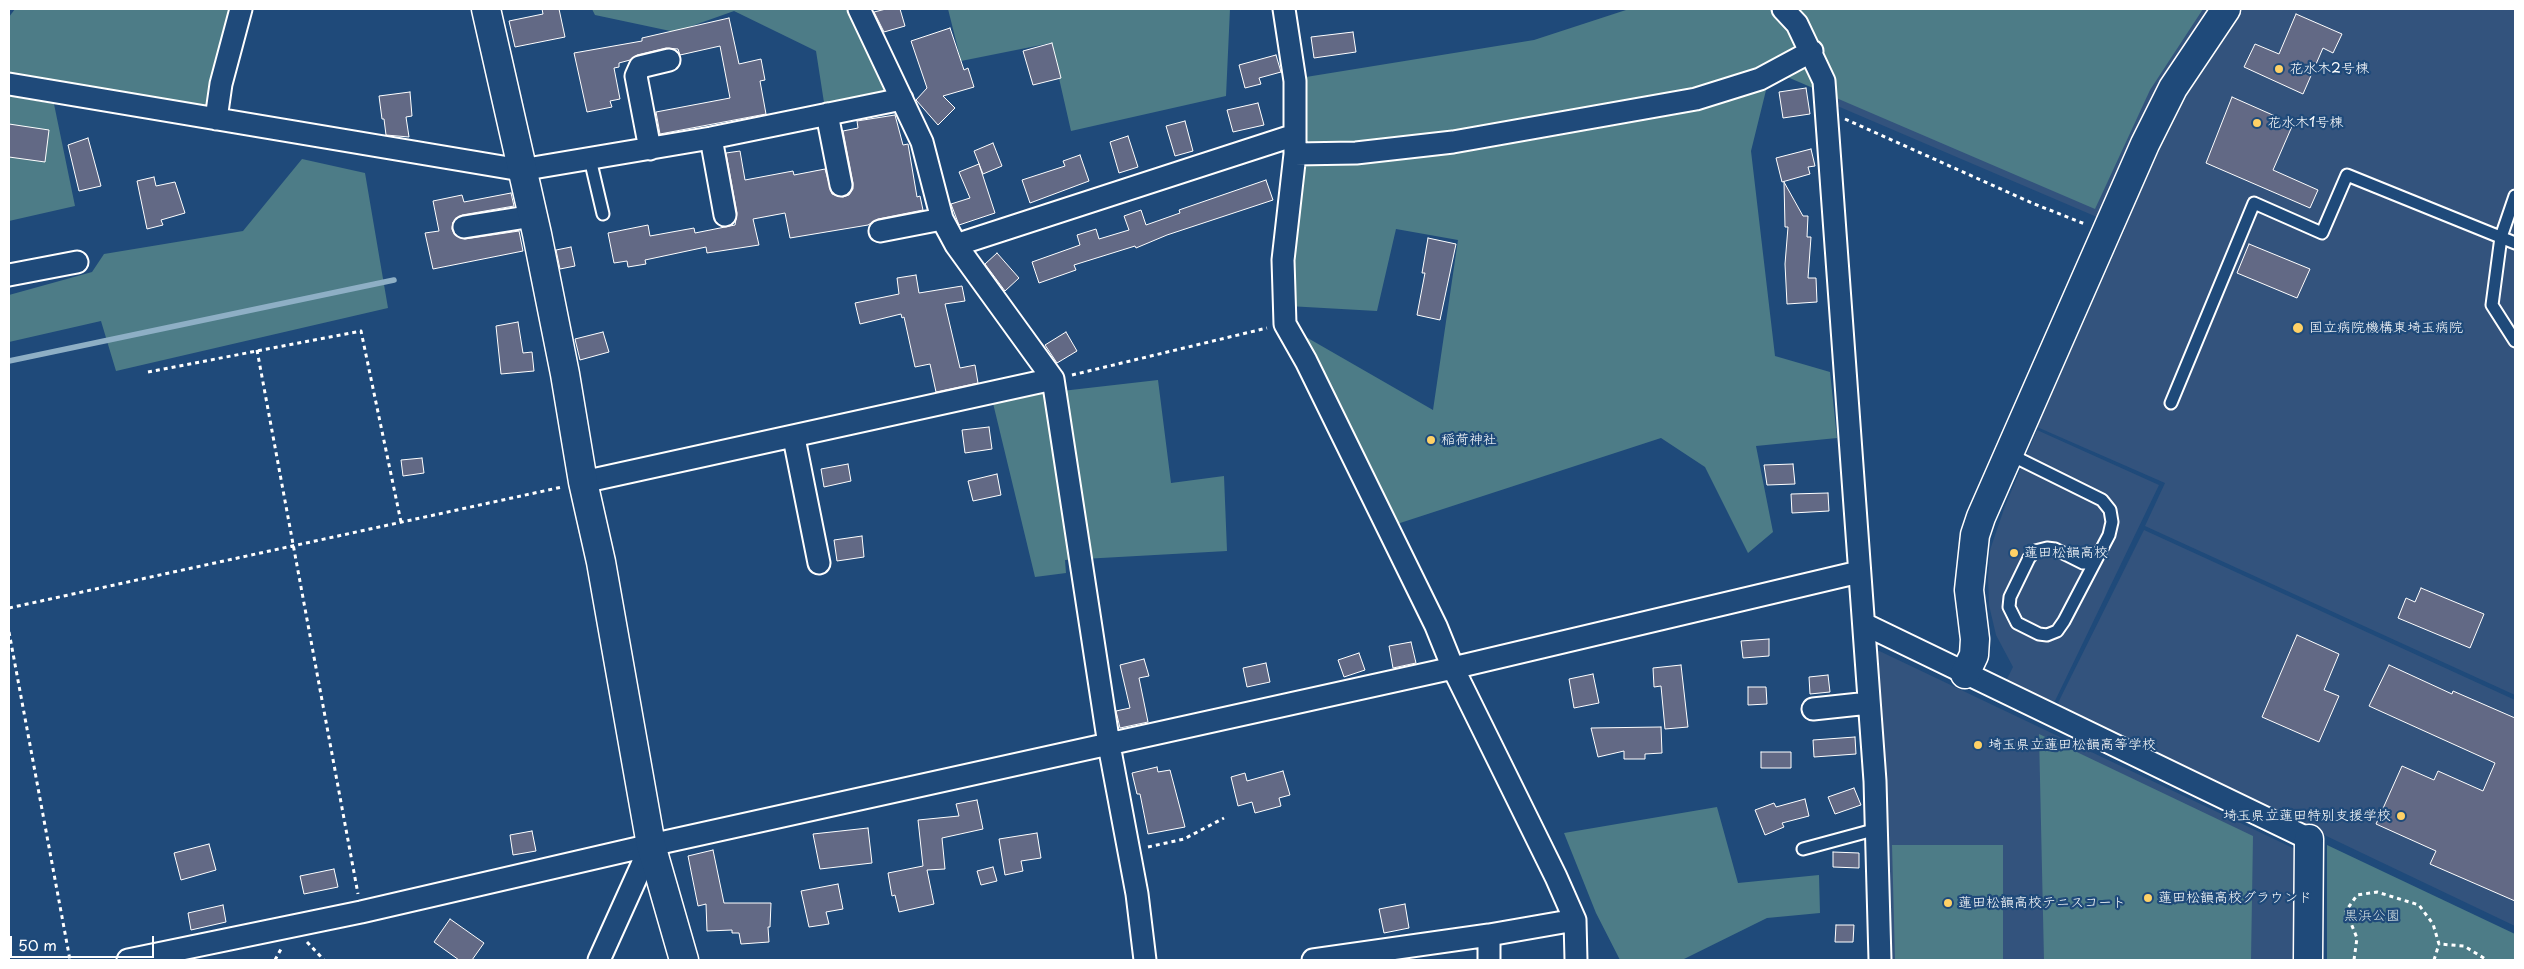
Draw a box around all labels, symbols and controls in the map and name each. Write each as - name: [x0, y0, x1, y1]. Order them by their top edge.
- place label: 花水木2号棟: [2289, 61, 2369, 77]
- marker: 花水木2号棟: [2273, 63, 2285, 75]
- place label: 花水木1号棟: [2267, 115, 2343, 131]
- marker: 花水木1号棟: [2251, 117, 2263, 129]
- place label: 国立病院機構東埼玉病院: [2309, 320, 2463, 336]
- marker: 国立病院機構東埼玉病院: [2291, 321, 2305, 335]
- place label: 稲荷神社: [1441, 432, 1497, 448]
- marker: 稲荷神社: [1425, 434, 1437, 446]
- place label: 蓮田松韻高校: [2024, 545, 2108, 561]
- marker: 蓮田松韻高校: [2008, 547, 2020, 559]
- place label: 埼玉県立蓮田松韻高等学校: [1988, 737, 2156, 753]
- marker: 埼玉県立蓮田松韻高等学校: [1972, 739, 1984, 751]
- place label: 埼玉県立蓮田特別支援学校: [2223, 808, 2391, 824]
- marker: 埼玉県立蓮田特別支援学校: [2395, 810, 2407, 822]
- place label: 蓮田松韻高校グラウンド: [2158, 890, 2312, 906]
- marker: 蓮田松韻高校グラウンド: [2142, 892, 2154, 904]
- place label: 蓮田松韻高校テニスコート: [1958, 895, 2126, 911]
- marker: 蓮田松韻高校テニスコート: [1942, 897, 1954, 909]
- park label: 黒浜公園: [2344, 908, 2400, 924]
- scale bar: [12, 926, 156, 958]
- text: 50 m: [18, 933, 57, 956]

